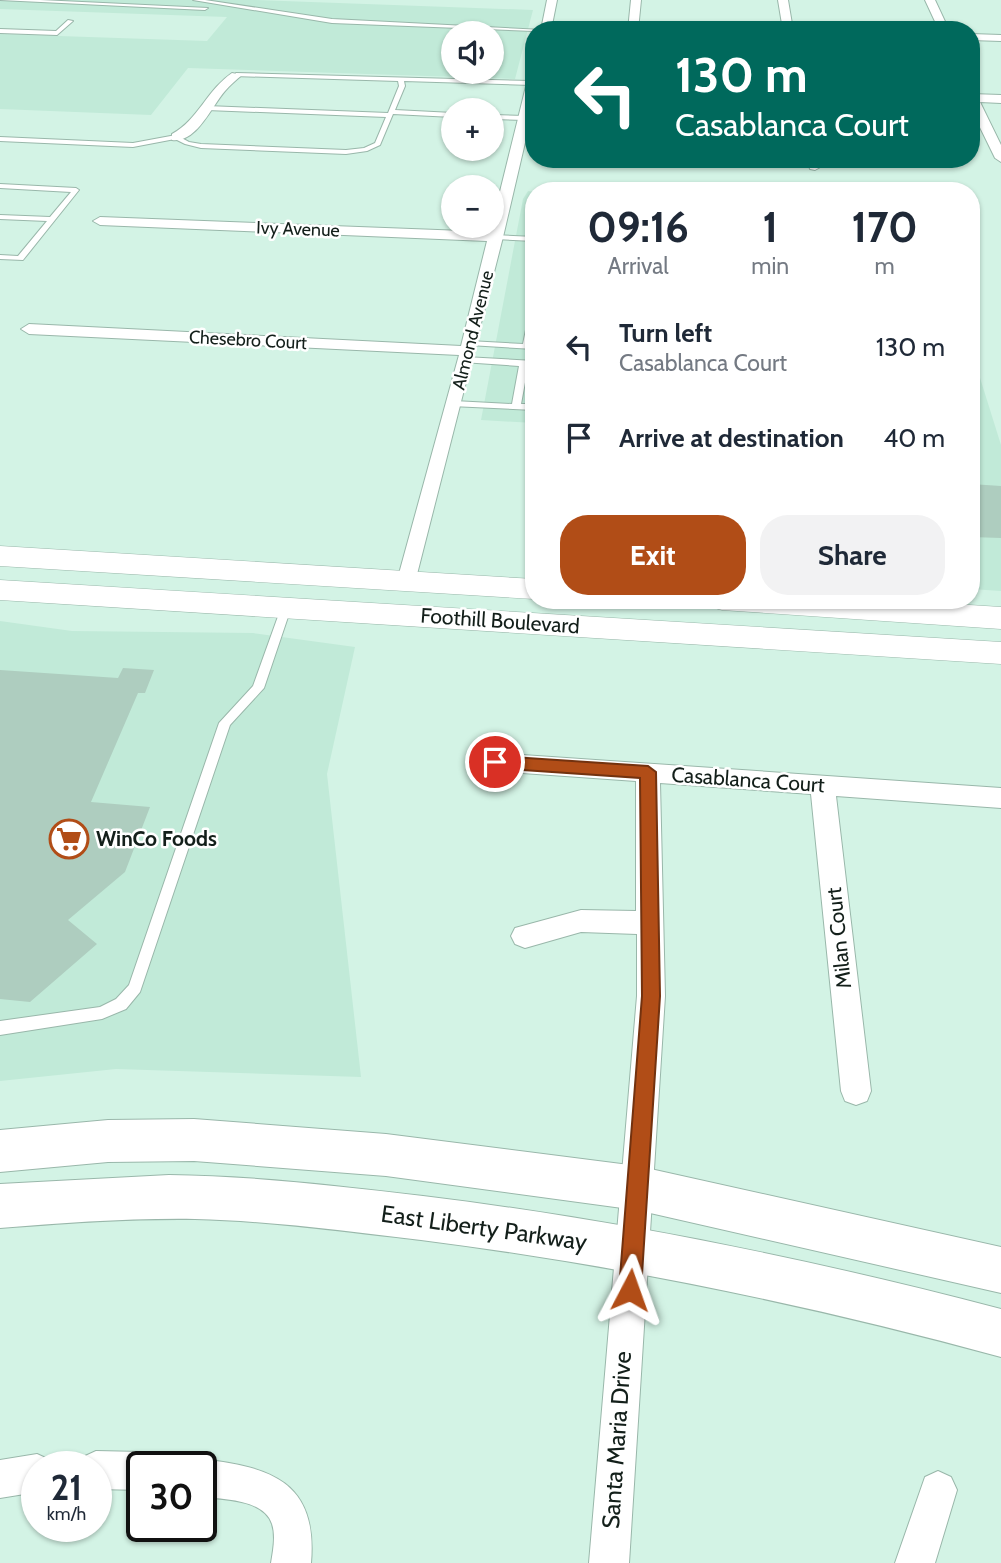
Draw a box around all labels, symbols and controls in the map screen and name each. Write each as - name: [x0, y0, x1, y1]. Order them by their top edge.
- map controls: [441, 21, 504, 238]
- button: sound: [441, 21, 504, 84]
- text: 130 m: [675, 45, 808, 104]
- icon: left: [560, 49, 651, 140]
- button: +: [441, 98, 504, 161]
- text: Casablanca Court: [675, 105, 909, 144]
- button: −: [441, 175, 504, 238]
- text: 09:16: [587, 201, 689, 253]
- text: 1: [762, 201, 778, 253]
- text: 170: [851, 201, 918, 253]
- street label: Ivy Avenue: [256, 217, 340, 241]
- text: Arrival: [608, 252, 669, 280]
- text: min: [751, 252, 789, 280]
- text: m: [875, 252, 895, 280]
- street label: Almond Avenue: [448, 268, 498, 392]
- text: Turn left: [619, 317, 712, 349]
- street label: Chesebro Court: [188, 326, 308, 354]
- icon: left: [560, 328, 598, 366]
- text: 130 m: [876, 331, 945, 363]
- text: Casablanca Court: [619, 349, 787, 377]
- icon: arrive: [560, 419, 598, 457]
- text: Arrive at destination: [619, 422, 844, 454]
- text: 40 m: [883, 422, 945, 454]
- button: Exit: [560, 515, 746, 595]
- button: Share: [760, 515, 945, 595]
- street label: Foothill Boulevard: [420, 602, 580, 639]
- pin: [465, 732, 525, 792]
- icon: arrive: [476, 743, 514, 781]
- street label: Casablanca Court: [671, 762, 825, 797]
- supermarket icon: WinCo Foods: [48, 818, 90, 860]
- place label: WinCo Foods: [96, 826, 217, 851]
- street label: Milan Court: [821, 886, 856, 990]
- street label: East Liberty Parkway: [379, 1199, 589, 1256]
- position arrow: [593, 1253, 667, 1327]
- street label: Santa Maria Drive: [596, 1350, 637, 1530]
- speed limit sign: 30: [126, 1451, 217, 1542]
- text: 21: [51, 1466, 82, 1509]
- text: km/h: [47, 1503, 86, 1525]

